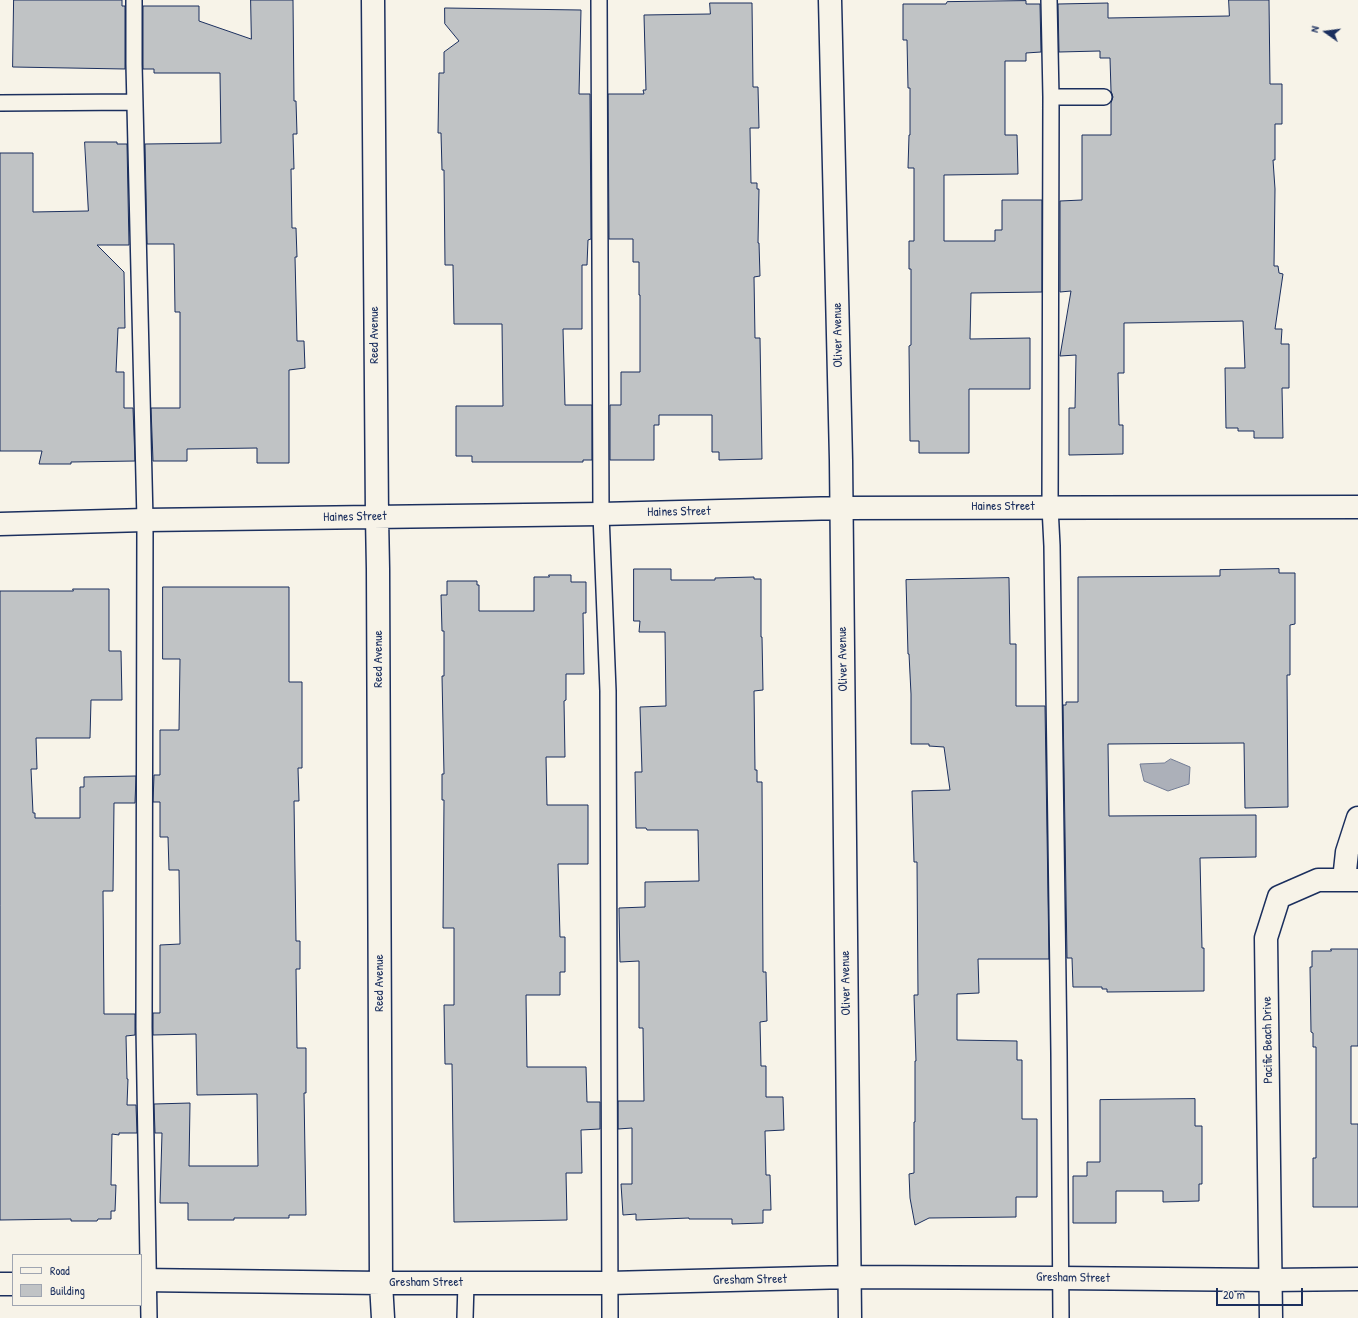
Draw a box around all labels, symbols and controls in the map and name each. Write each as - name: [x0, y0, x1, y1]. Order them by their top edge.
- north arrow: [1306, 12, 1346, 52]
- text: N: [1307, 25, 1322, 34]
- street label: Oliver Avenue: [830, 302, 846, 368]
- street label: Reed Avenue: [367, 306, 383, 364]
- street label: Haines Street: [971, 499, 1035, 515]
- street label: Haines Street: [647, 504, 711, 520]
- street label: Haines Street: [323, 509, 387, 525]
- street label: Oliver Avenue: [835, 626, 851, 692]
- street label: Reed Avenue: [371, 630, 387, 688]
- street label: Oliver Avenue: [838, 950, 854, 1016]
- street label: Reed Avenue: [372, 954, 388, 1012]
- street label: Pacific Beach Drive: [1259, 996, 1277, 1084]
- legend: [12, 1254, 142, 1306]
- text: Road: [50, 1262, 70, 1279]
- street label: Gresham Street: [1036, 1270, 1110, 1286]
- street label: Gresham Street: [713, 1272, 787, 1288]
- street label: Gresham Street: [389, 1275, 463, 1291]
- scale bar: [1218, 1280, 1305, 1306]
- text: Building: [50, 1282, 85, 1299]
- text: 20 m: [1223, 1286, 1245, 1303]

